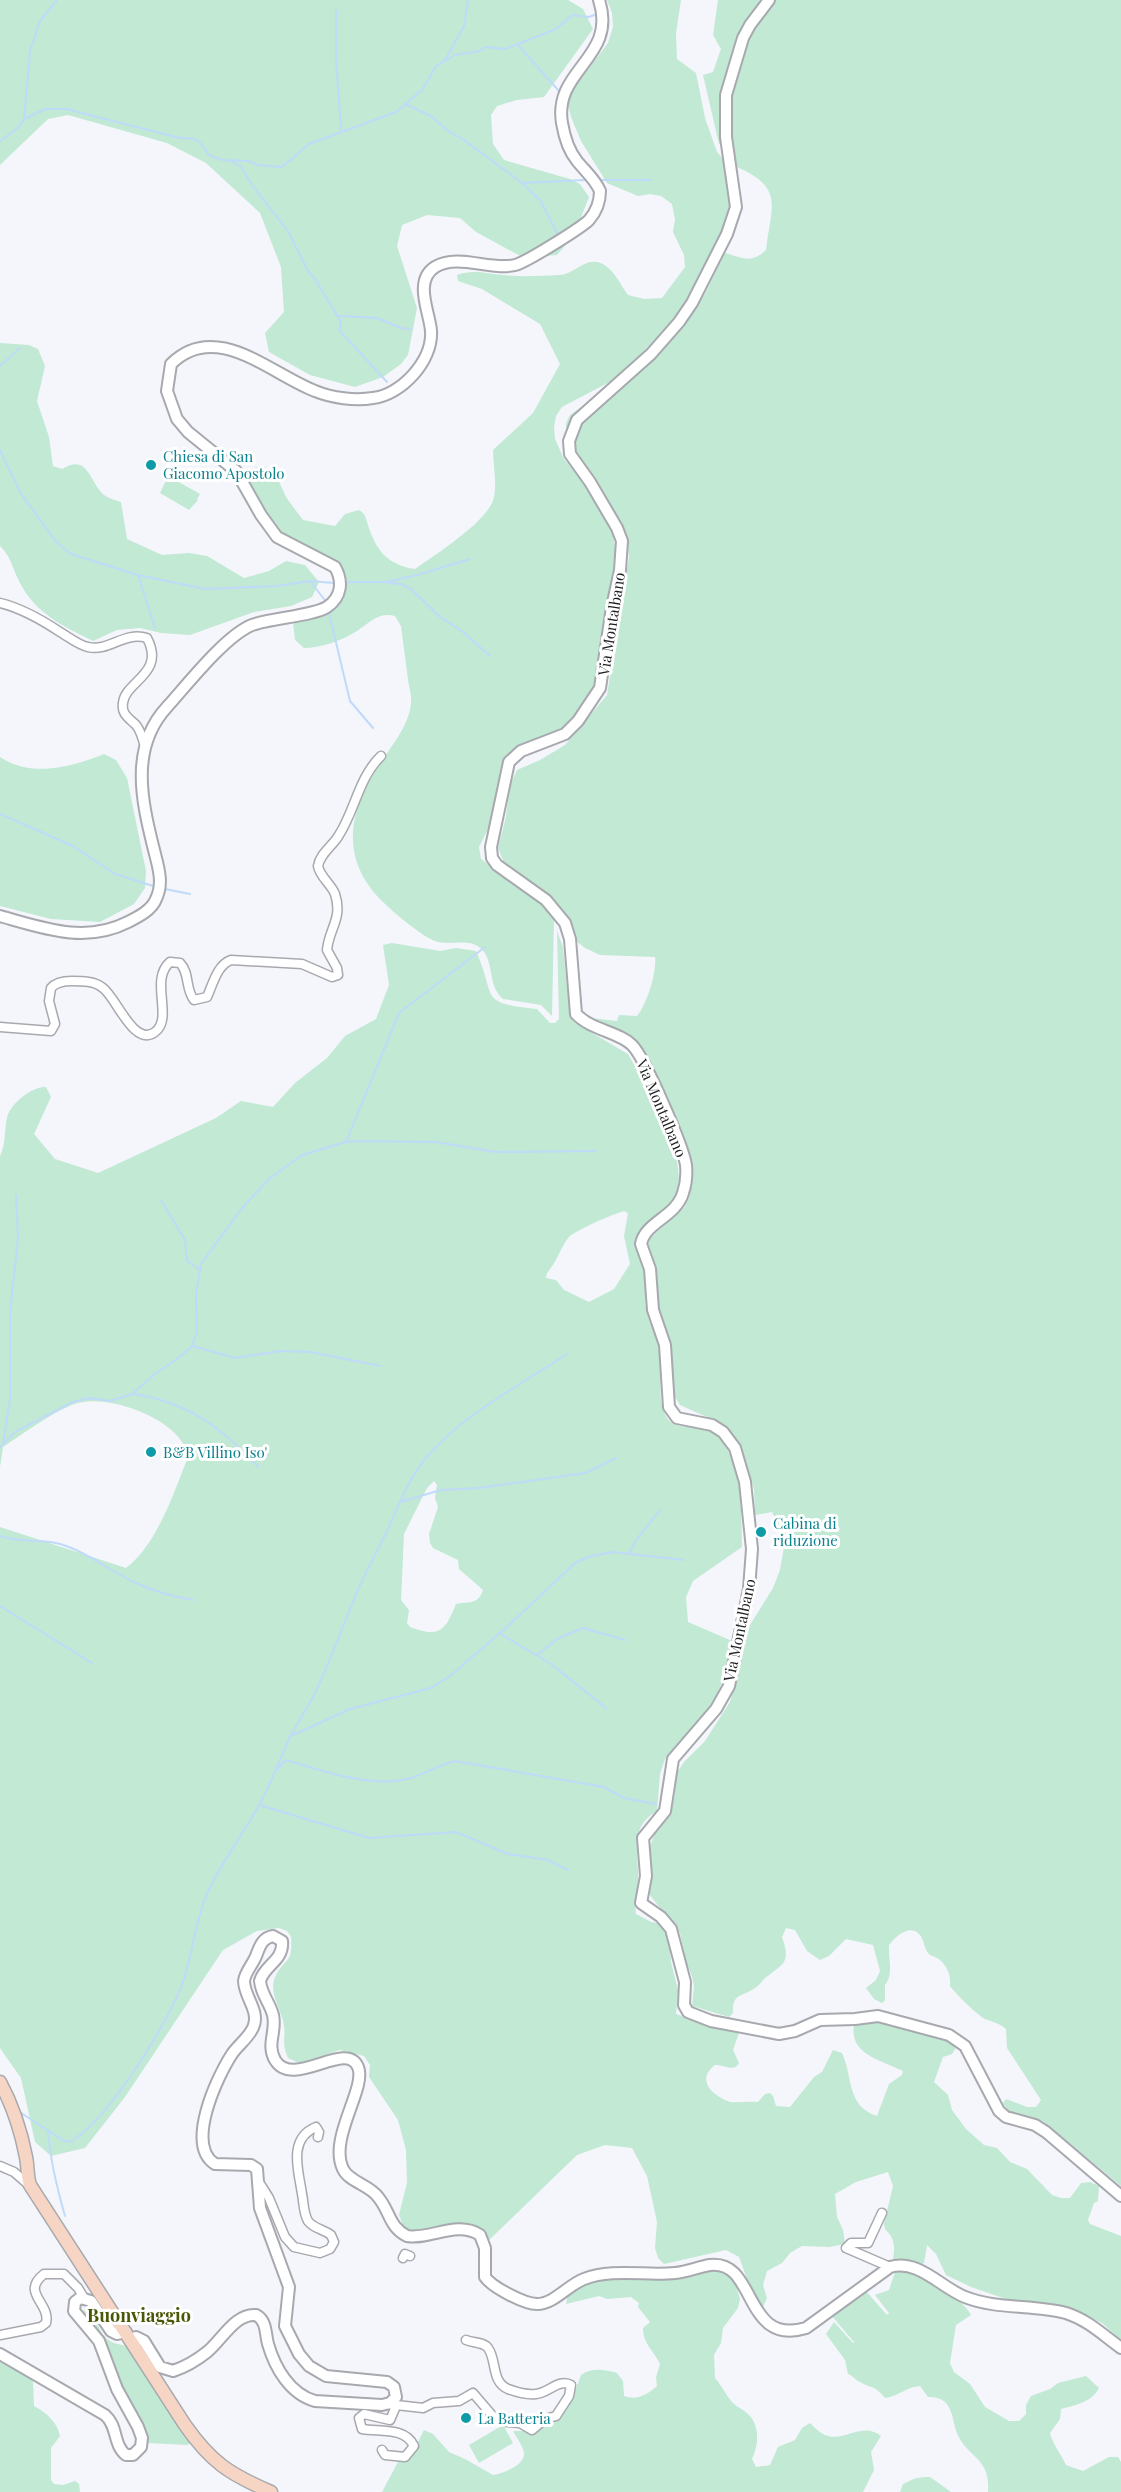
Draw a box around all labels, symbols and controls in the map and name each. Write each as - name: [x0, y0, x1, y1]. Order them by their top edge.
- place label: Chiesa di San Giacomo Apostolo: [163, 446, 285, 483]
- marker: Chiesa di San Giacomo Apostolo: [144, 458, 158, 472]
- street label: Via Montalbano: [593, 571, 629, 678]
- street label: Via Montalbano: [632, 1055, 692, 1160]
- place label: B&B Villino Iso': [163, 1442, 267, 1462]
- marker: B&B Villino Iso': [144, 1445, 158, 1459]
- place label: Cabina di riduzione: [773, 1513, 838, 1550]
- marker: Cabina di riduzione: [754, 1525, 768, 1539]
- street label: Via Montalbano: [718, 1577, 760, 1684]
- district label: Buonviaggio: [87, 2303, 191, 2327]
- place label: La Batteria: [478, 2408, 551, 2428]
- marker: La Batteria: [459, 2411, 473, 2425]

